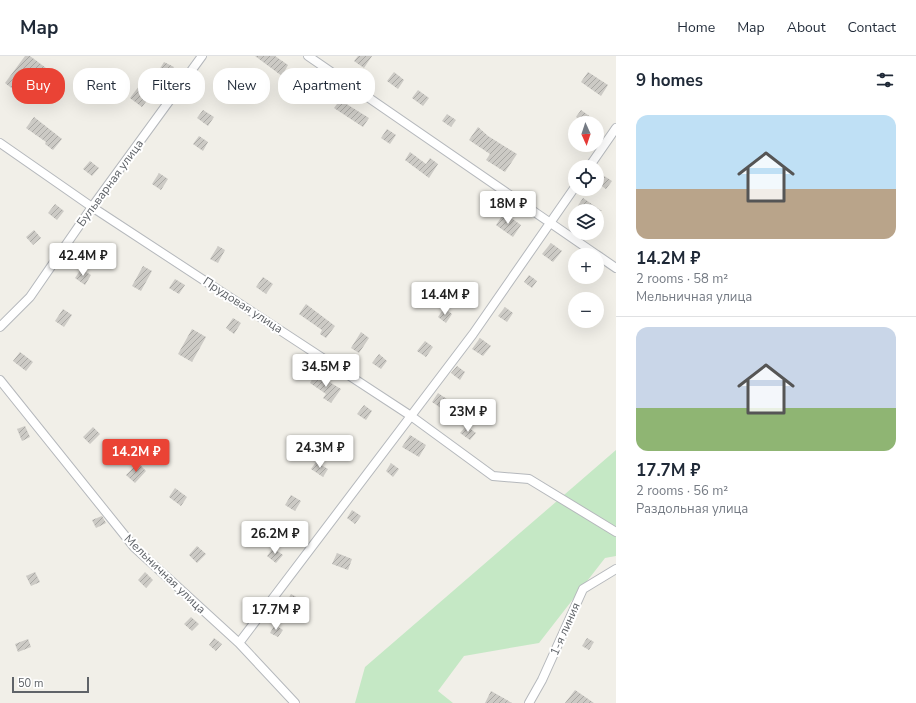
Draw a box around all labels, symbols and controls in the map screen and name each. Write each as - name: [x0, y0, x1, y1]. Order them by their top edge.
- text: Map: [20, 15, 58, 41]
- text: Home: [677, 18, 715, 37]
- text: Map: [737, 18, 765, 37]
- text: About: [787, 18, 826, 37]
- text: Contact: [848, 18, 896, 37]
- chip: Buy: [12, 68, 65, 104]
- chip: Rent: [73, 68, 130, 104]
- chip: Filters: [138, 68, 205, 104]
- chip: New: [213, 68, 270, 104]
- chip: Apartment: [278, 68, 375, 104]
- text: 9 homes: [636, 69, 703, 92]
- icon: filters: [874, 69, 896, 91]
- north arrow: [568, 116, 604, 152]
- map controls: [568, 116, 604, 328]
- street label: Бульварная улица: [73, 136, 147, 230]
- icon: home: [730, 141, 802, 213]
- button: locate: [568, 160, 604, 196]
- pin: 18M ₽: [480, 191, 536, 225]
- text: 18M ₽: [489, 195, 527, 213]
- button: layers: [568, 204, 604, 240]
- pin: 42.4M ₽: [46, 243, 120, 277]
- text: 42.4M ₽: [58, 247, 108, 265]
- text: 14.2M ₽: [636, 247, 700, 270]
- button: +: [568, 248, 604, 284]
- text: 2 rooms · 58 m²: [636, 270, 728, 288]
- street label: Прудовая улица: [200, 273, 286, 337]
- pin: 14.4M ₽: [408, 282, 482, 316]
- text: 14.4M ₽: [420, 286, 470, 304]
- text: Мельничная улица: [636, 288, 752, 306]
- button: −: [568, 292, 604, 328]
- icon: home: [730, 353, 802, 425]
- pin: 34.5M ₽: [289, 354, 363, 388]
- text: 34.5M ₽: [301, 358, 351, 376]
- pin: 23M ₽: [440, 399, 496, 433]
- text: 23M ₽: [449, 403, 487, 421]
- pin: 24.3M ₽: [283, 435, 357, 469]
- pin: 14.2M ₽: [99, 439, 173, 473]
- text: 24.3M ₽: [295, 439, 345, 457]
- text: 14.2M ₽: [111, 443, 161, 461]
- text: 17.7M ₽: [636, 459, 700, 482]
- text: 2 rooms · 56 m²: [636, 482, 728, 500]
- text: Раздольная улица: [636, 500, 748, 518]
- pin: 26.2M ₽: [238, 521, 312, 555]
- text: 26.2M ₽: [250, 525, 300, 543]
- street label: Мельничная улица: [121, 531, 209, 617]
- pin: 17.7M ₽: [239, 597, 313, 631]
- street label: 1-я линия: [546, 600, 584, 658]
- text: 17.7M ₽: [251, 601, 301, 619]
- scale bar: [12, 675, 89, 694]
- text: 50 m: [18, 676, 43, 691]

